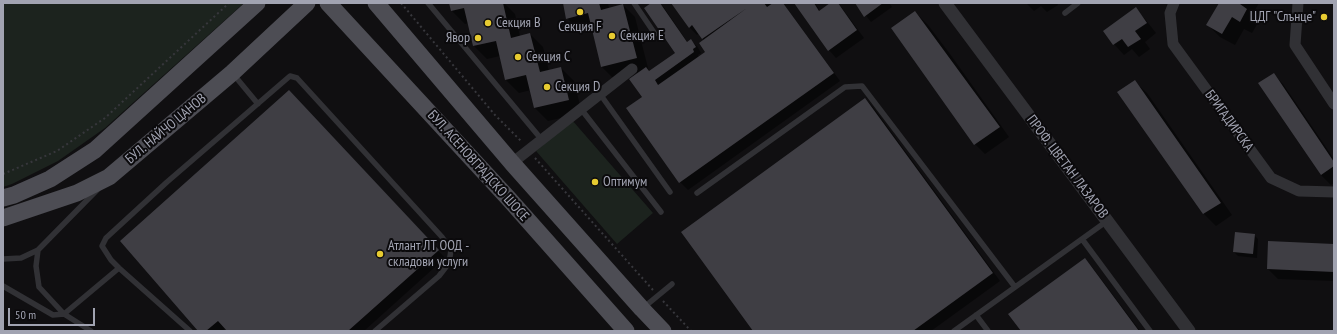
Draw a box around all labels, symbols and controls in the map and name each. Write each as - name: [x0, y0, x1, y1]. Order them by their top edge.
- marker: Секция F: [575, 7, 585, 17]
- place label: ЦДГ "Слънце": [1250, 9, 1316, 25]
- marker: ЦДГ "Слънце": [1319, 12, 1329, 22]
- place label: Секция B: [496, 15, 541, 31]
- marker: Секция B: [483, 18, 493, 28]
- place label: Секция F: [558, 19, 602, 35]
- place label: Секция E: [620, 28, 664, 44]
- place label: Явор: [446, 30, 470, 46]
- marker: Секция E: [607, 31, 617, 41]
- marker: Явор: [473, 33, 483, 43]
- place label: Секция C: [526, 49, 570, 65]
- marker: Секция C: [513, 52, 523, 62]
- place label: Секция D: [555, 79, 600, 95]
- marker: Секция D: [542, 82, 552, 92]
- street label: БРИГАДИРСКА: [1201, 87, 1257, 155]
- street label: БУЛ. НАЙЧО ЦАНОВ: [122, 90, 210, 168]
- street label: БУЛ. АСЕНОВГРАДСКО ШОСЕ: [424, 107, 532, 225]
- street label: ПРОФ. ЦВЕТАН ЛАЗАРОВ: [1023, 112, 1111, 222]
- place label: Оптимум: [603, 174, 647, 190]
- marker: Оптимум: [590, 177, 600, 187]
- place label: Атлант ЛТ ООД - складови услуги: [388, 238, 469, 270]
- marker: Атлант ЛТ ООД - складови услуги: [375, 249, 385, 259]
- scale bar: [10, 300, 97, 326]
- text: 50 m: [15, 307, 36, 322]

